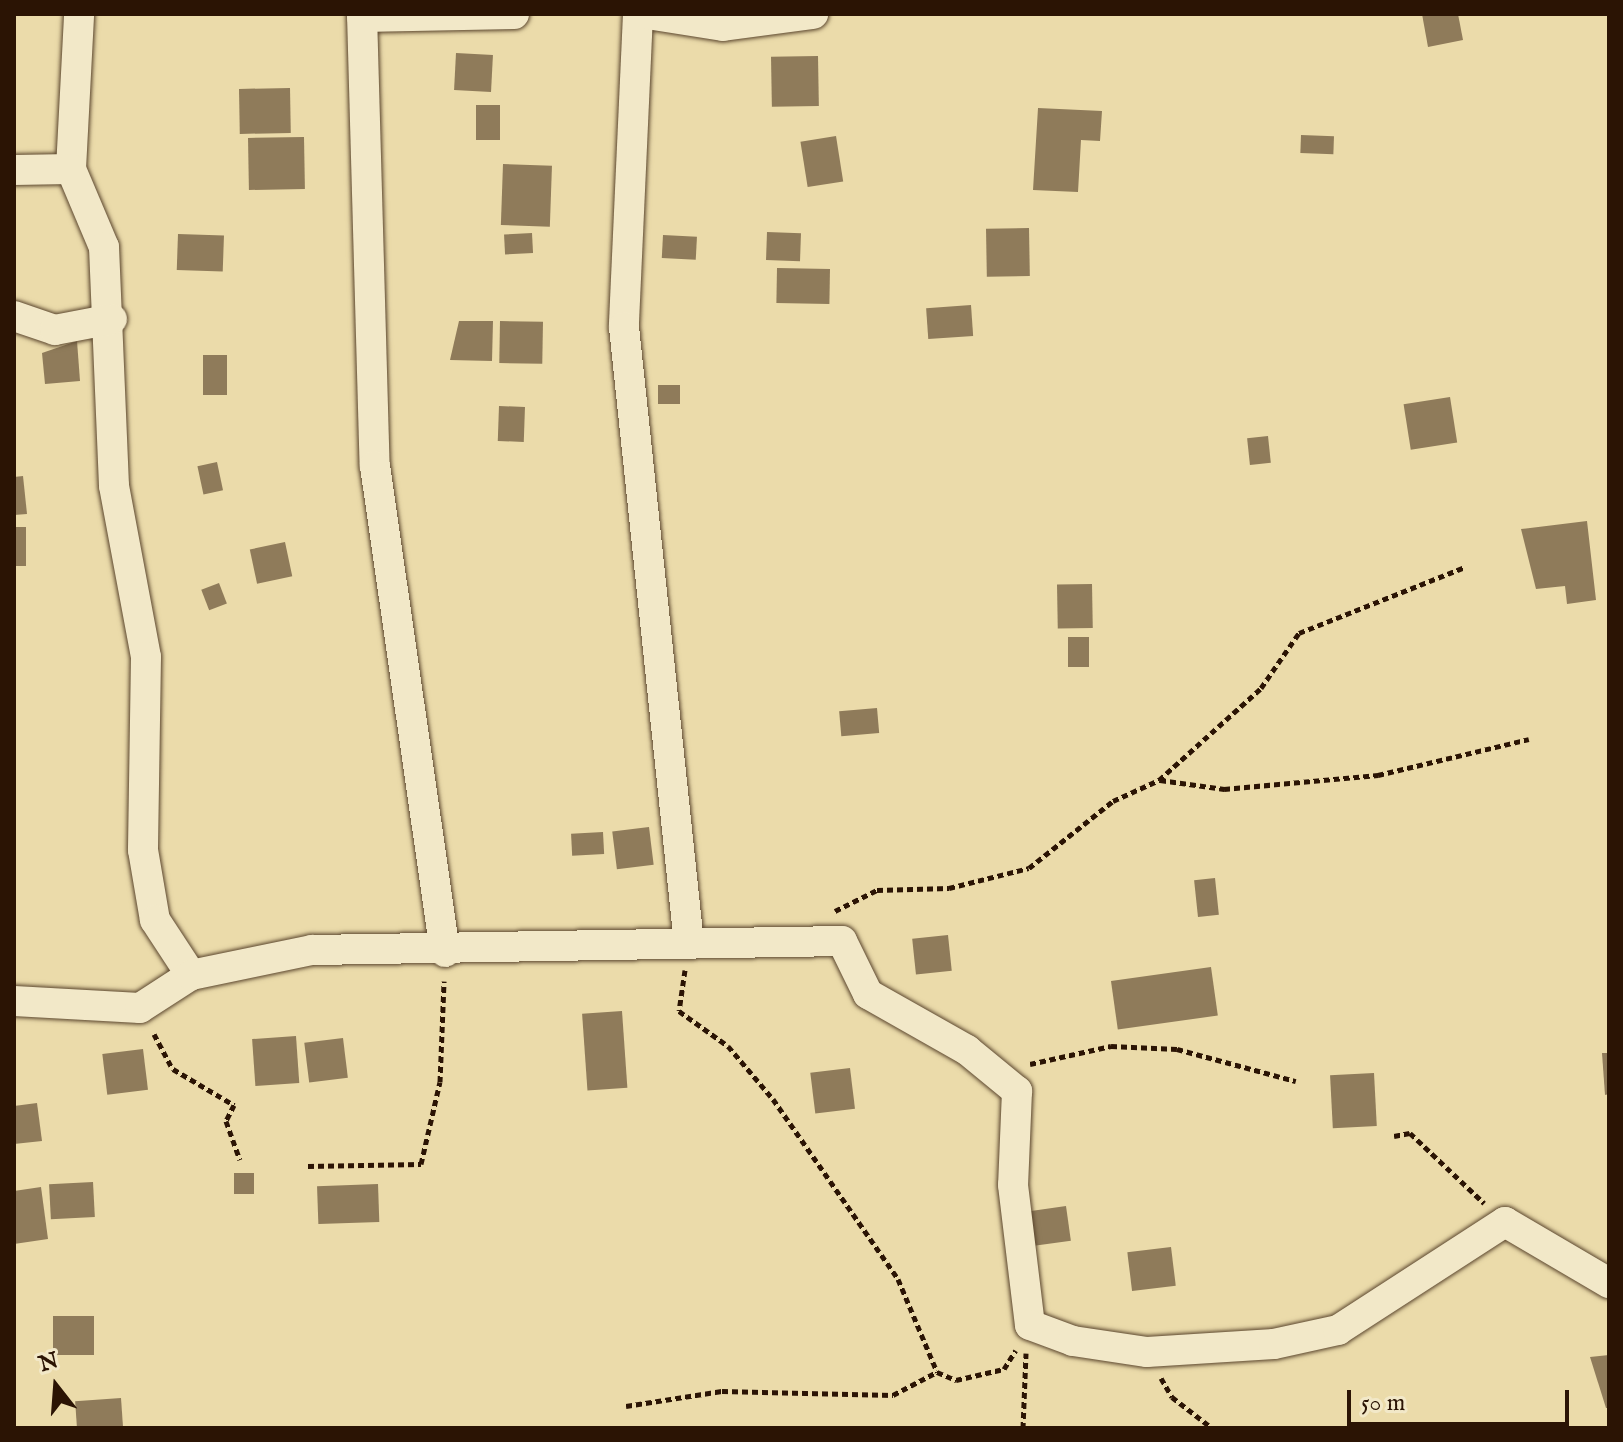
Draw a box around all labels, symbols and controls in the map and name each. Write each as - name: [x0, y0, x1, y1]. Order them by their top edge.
- north arrow: [16, 1346, 96, 1426]
- text: N: [36, 1347, 62, 1379]
- scale bar: [1351, 1374, 1573, 1424]
- text: 50 m: [1361, 1388, 1405, 1419]

